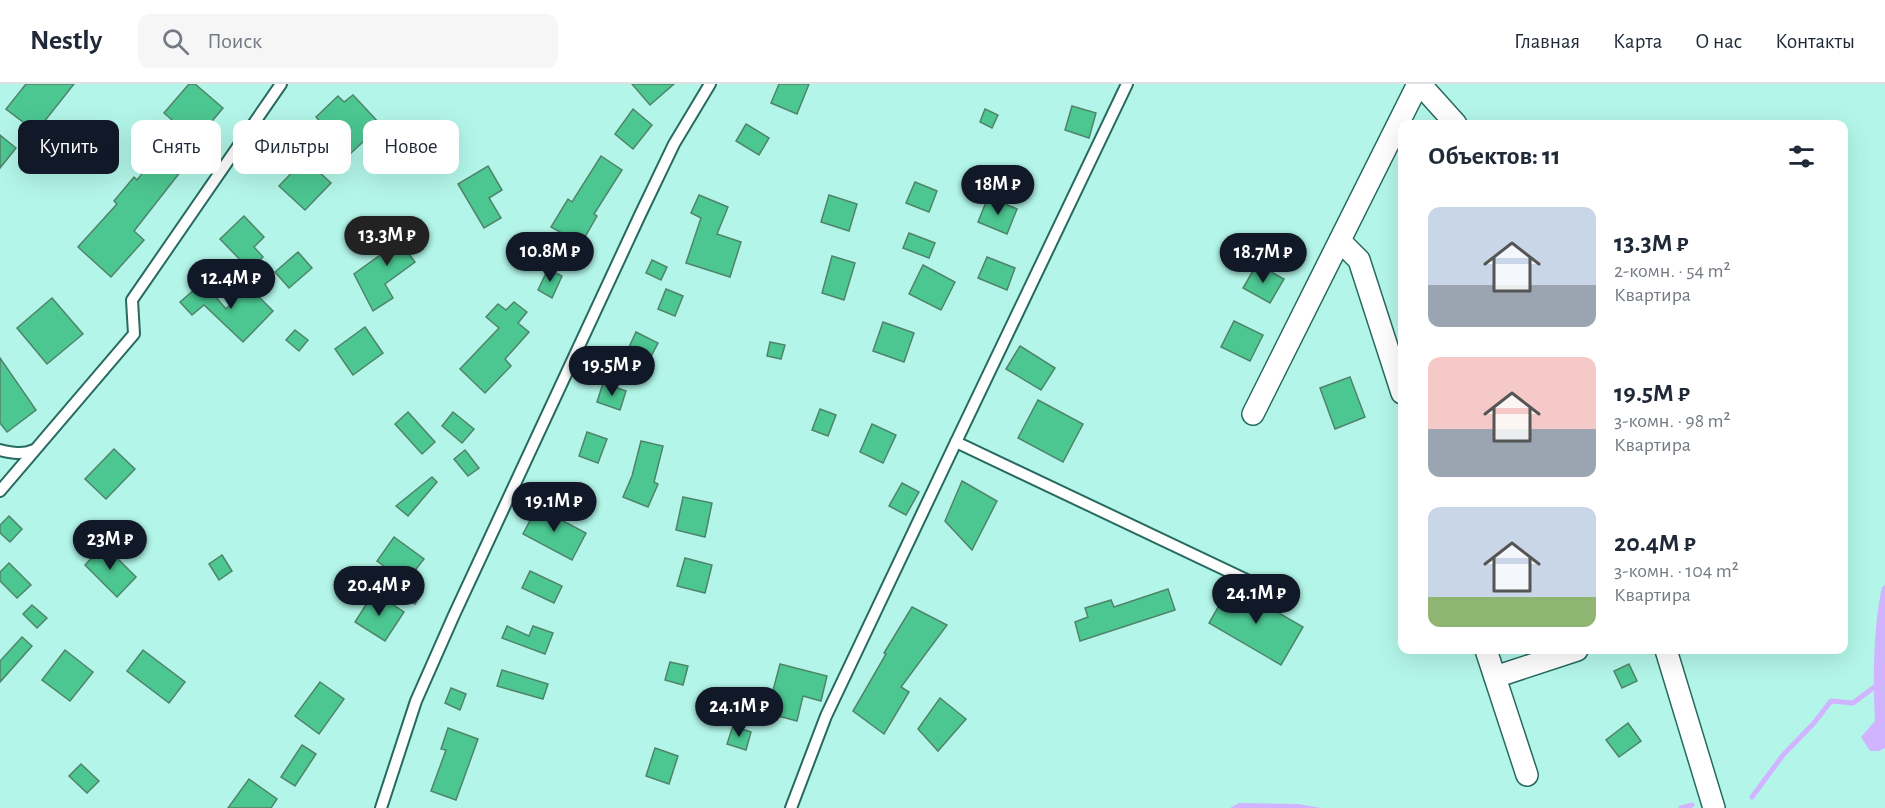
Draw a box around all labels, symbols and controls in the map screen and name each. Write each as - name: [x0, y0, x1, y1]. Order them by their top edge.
- search box: [138, 14, 558, 68]
- icon: search: [159, 25, 192, 58]
- text: Nestly: [30, 27, 102, 55]
- text: Поиск: [207, 30, 262, 52]
- text: Главная: [1514, 31, 1580, 52]
- text: Карта: [1613, 31, 1662, 52]
- text: О нас: [1695, 31, 1742, 52]
- text: Контакты: [1775, 31, 1855, 52]
- chip: Купить: [18, 120, 119, 174]
- chip: Снять: [131, 120, 221, 174]
- chip: Фильтры: [233, 120, 351, 174]
- chip: Новое: [363, 120, 459, 174]
- icon: filters: [1785, 140, 1818, 173]
- text: Объектов: 11: [1428, 143, 1561, 169]
- pin: 18M ₽: [956, 165, 1040, 216]
- text: 18M ₽: [975, 174, 1021, 194]
- pin: 13.3M ₽: [332, 216, 442, 267]
- text: 13.3M ₽: [358, 225, 416, 245]
- text: 13.3M ₽: [1614, 230, 1689, 256]
- icon: home: [1476, 231, 1548, 303]
- pin: 10.8M ₽: [495, 232, 605, 283]
- pin: 18.7M ₽: [1208, 233, 1318, 284]
- text: 10.8M ₽: [520, 241, 580, 261]
- text: 18.7M ₽: [1234, 242, 1292, 262]
- pin: 12.4M ₽: [176, 259, 286, 310]
- text: 2-комн. · 54 m²: [1614, 261, 1730, 281]
- text: 12.4M ₽: [201, 268, 261, 288]
- text: Квартира: [1614, 285, 1691, 305]
- pin: 19.5M ₽: [557, 346, 667, 397]
- text: 19.5M ₽: [583, 355, 641, 375]
- text: 19.5M ₽: [1614, 380, 1690, 406]
- icon: home: [1476, 381, 1548, 453]
- text: 3-комн. · 98 m²: [1614, 411, 1730, 431]
- text: Квартира: [1614, 435, 1691, 455]
- pin: 19.1M ₽: [499, 482, 609, 533]
- text: 19.1M ₽: [526, 491, 582, 511]
- pin: 23M ₽: [68, 520, 152, 571]
- text: 23M ₽: [87, 529, 133, 549]
- text: 20.4M ₽: [1614, 530, 1696, 556]
- icon: home: [1476, 531, 1548, 603]
- text: 3-комн. · 104 m²: [1614, 561, 1739, 581]
- pin: 20.4M ₽: [324, 566, 434, 617]
- pin: 24.1M ₽: [1201, 574, 1311, 625]
- text: 20.4M ₽: [348, 575, 410, 595]
- text: 24.1M ₽: [1226, 583, 1286, 603]
- text: Квартира: [1614, 585, 1691, 605]
- pin: 24.1M ₽: [684, 687, 794, 738]
- text: 24.1M ₽: [709, 696, 769, 716]

